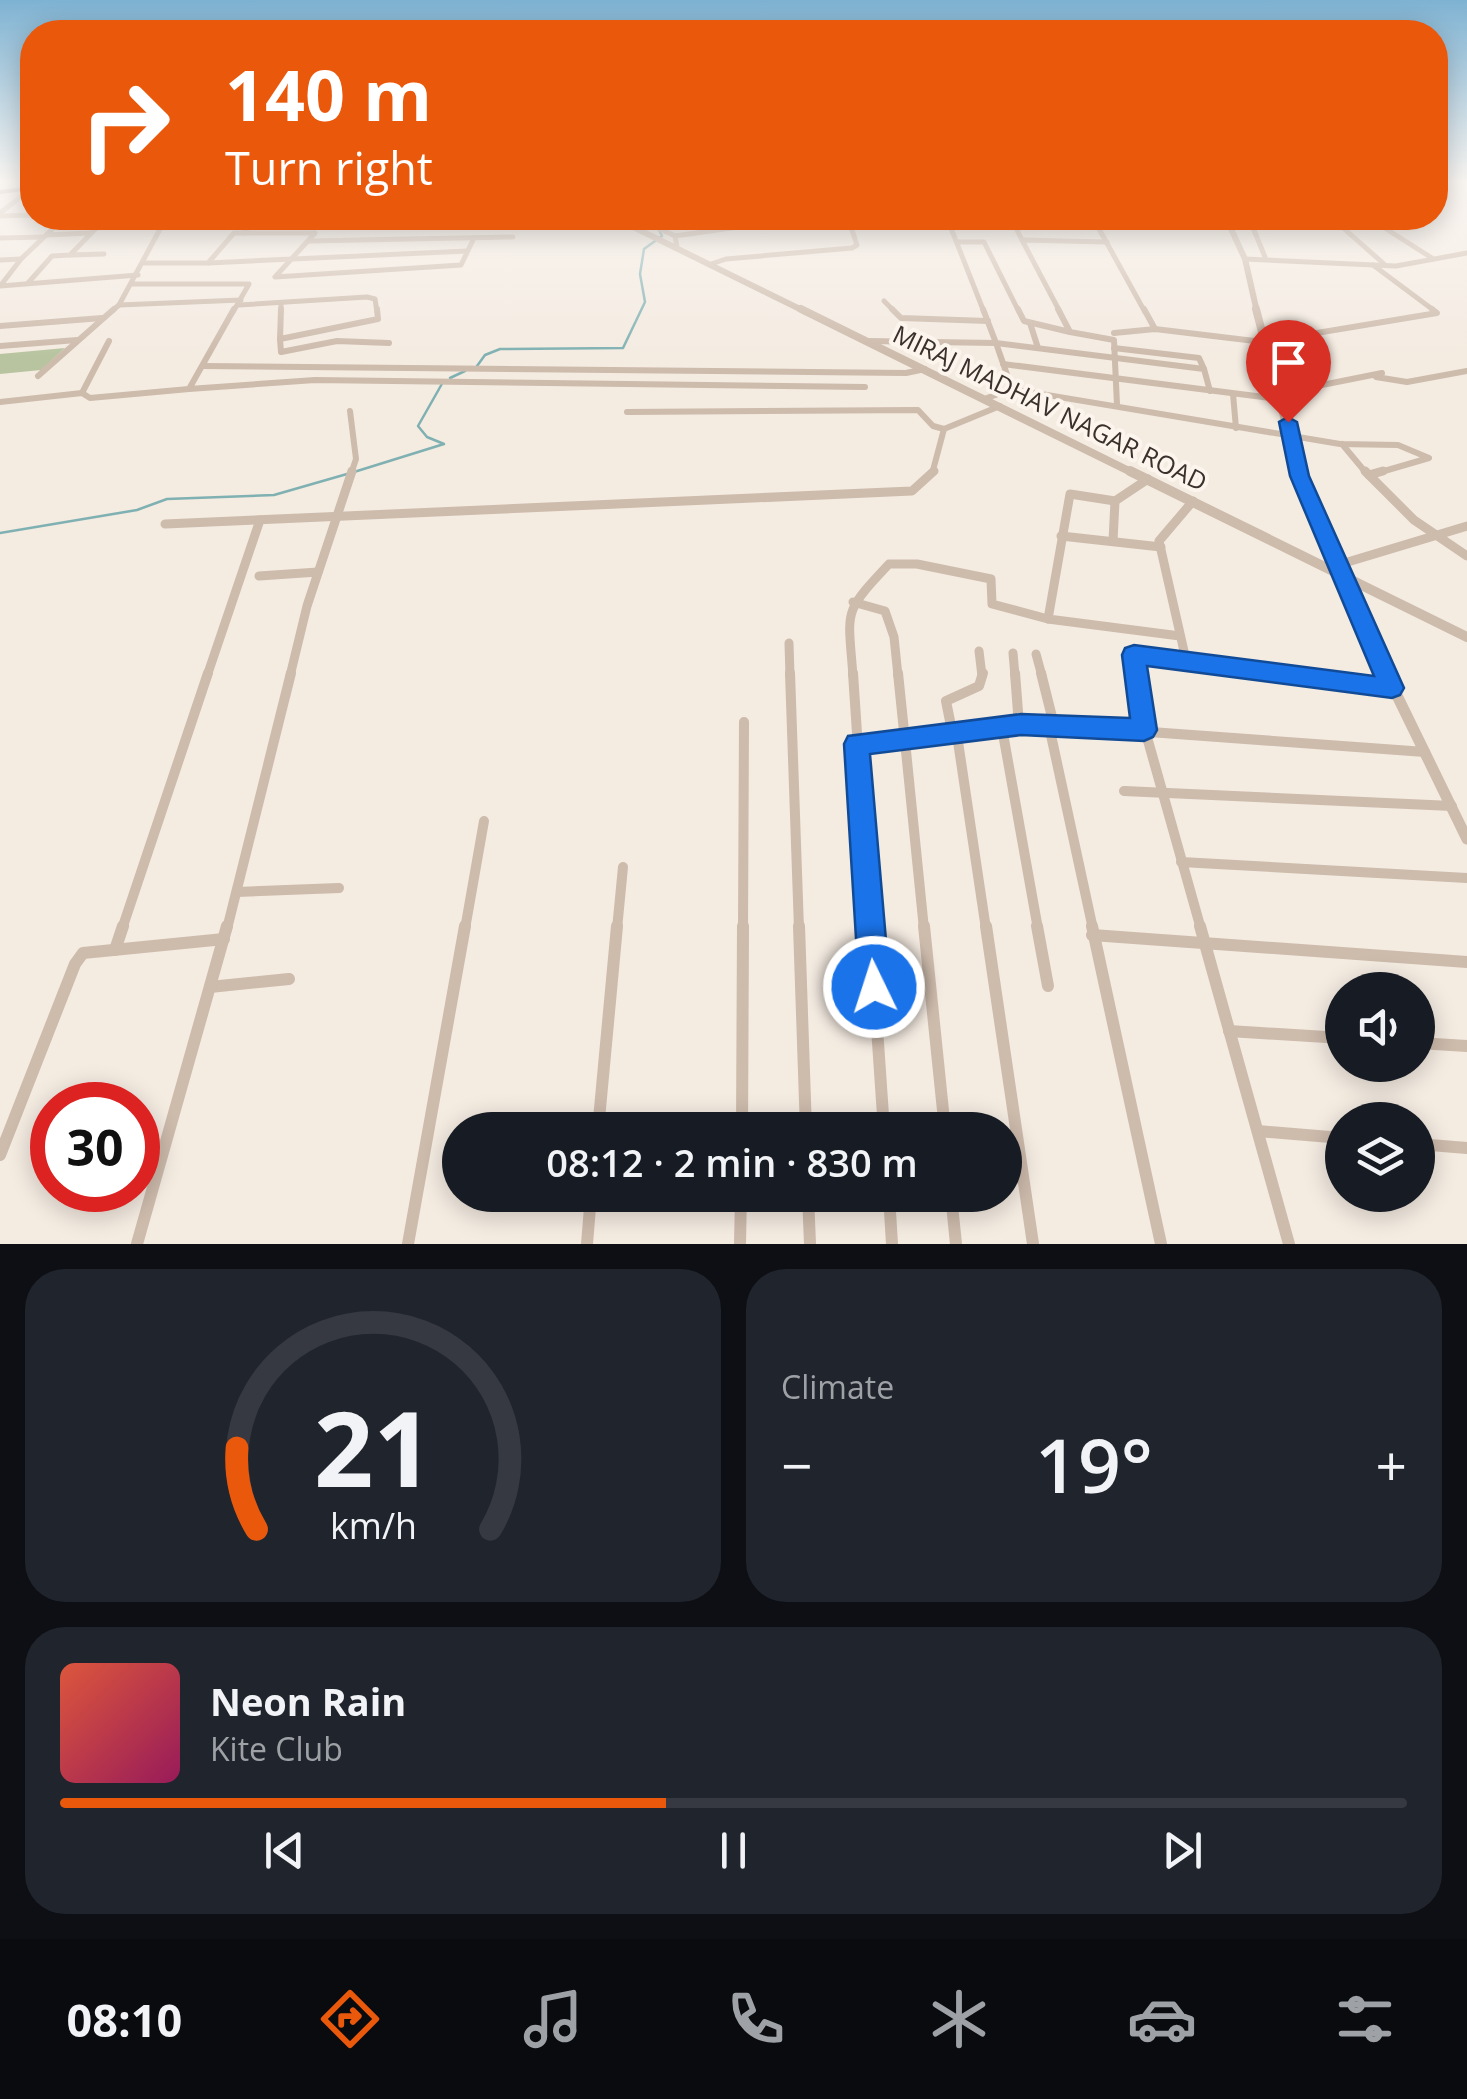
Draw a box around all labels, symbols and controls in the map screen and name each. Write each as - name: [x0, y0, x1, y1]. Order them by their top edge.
- text: 140 m: [225, 46, 432, 142]
- icon: right: [60, 60, 190, 190]
- text: Turn right: [225, 137, 433, 198]
- street label: MIRAJ MADHAV NAGAR ROAD: [888, 316, 1213, 498]
- pin: [1246, 320, 1331, 423]
- icon: arrive: [1261, 335, 1316, 390]
- position arrow: [822, 935, 926, 1039]
- map controls: [1325, 972, 1435, 1212]
- button: sound: [1325, 972, 1435, 1082]
- speed limit sign: 30: [30, 1082, 160, 1212]
- button: layers: [1325, 1102, 1435, 1212]
- text: 08:12 · 2 min · 830 m: [546, 1136, 918, 1188]
- text: Climate: [781, 1365, 894, 1408]
- text: 21: [314, 1376, 432, 1517]
- text: 19°: [1035, 1413, 1153, 1515]
- text: −: [781, 1427, 812, 1502]
- text: +: [1376, 1427, 1407, 1502]
- text: km/h: [330, 1501, 416, 1549]
- text: Neon Rain: [210, 1675, 406, 1727]
- text: Kite Club: [210, 1727, 343, 1770]
- icon: previous: [257, 1823, 312, 1878]
- icon: pause: [706, 1823, 761, 1878]
- icon: next: [1155, 1823, 1210, 1878]
- icon: directions: [315, 1984, 385, 2054]
- icon: music: [518, 1984, 588, 2054]
- icon: phone: [721, 1984, 791, 2054]
- icon: climate: [924, 1984, 994, 2054]
- icon: car: [1127, 1984, 1197, 2054]
- icon: filters: [1330, 1984, 1400, 2054]
- text: 08:10: [67, 1989, 182, 2050]

